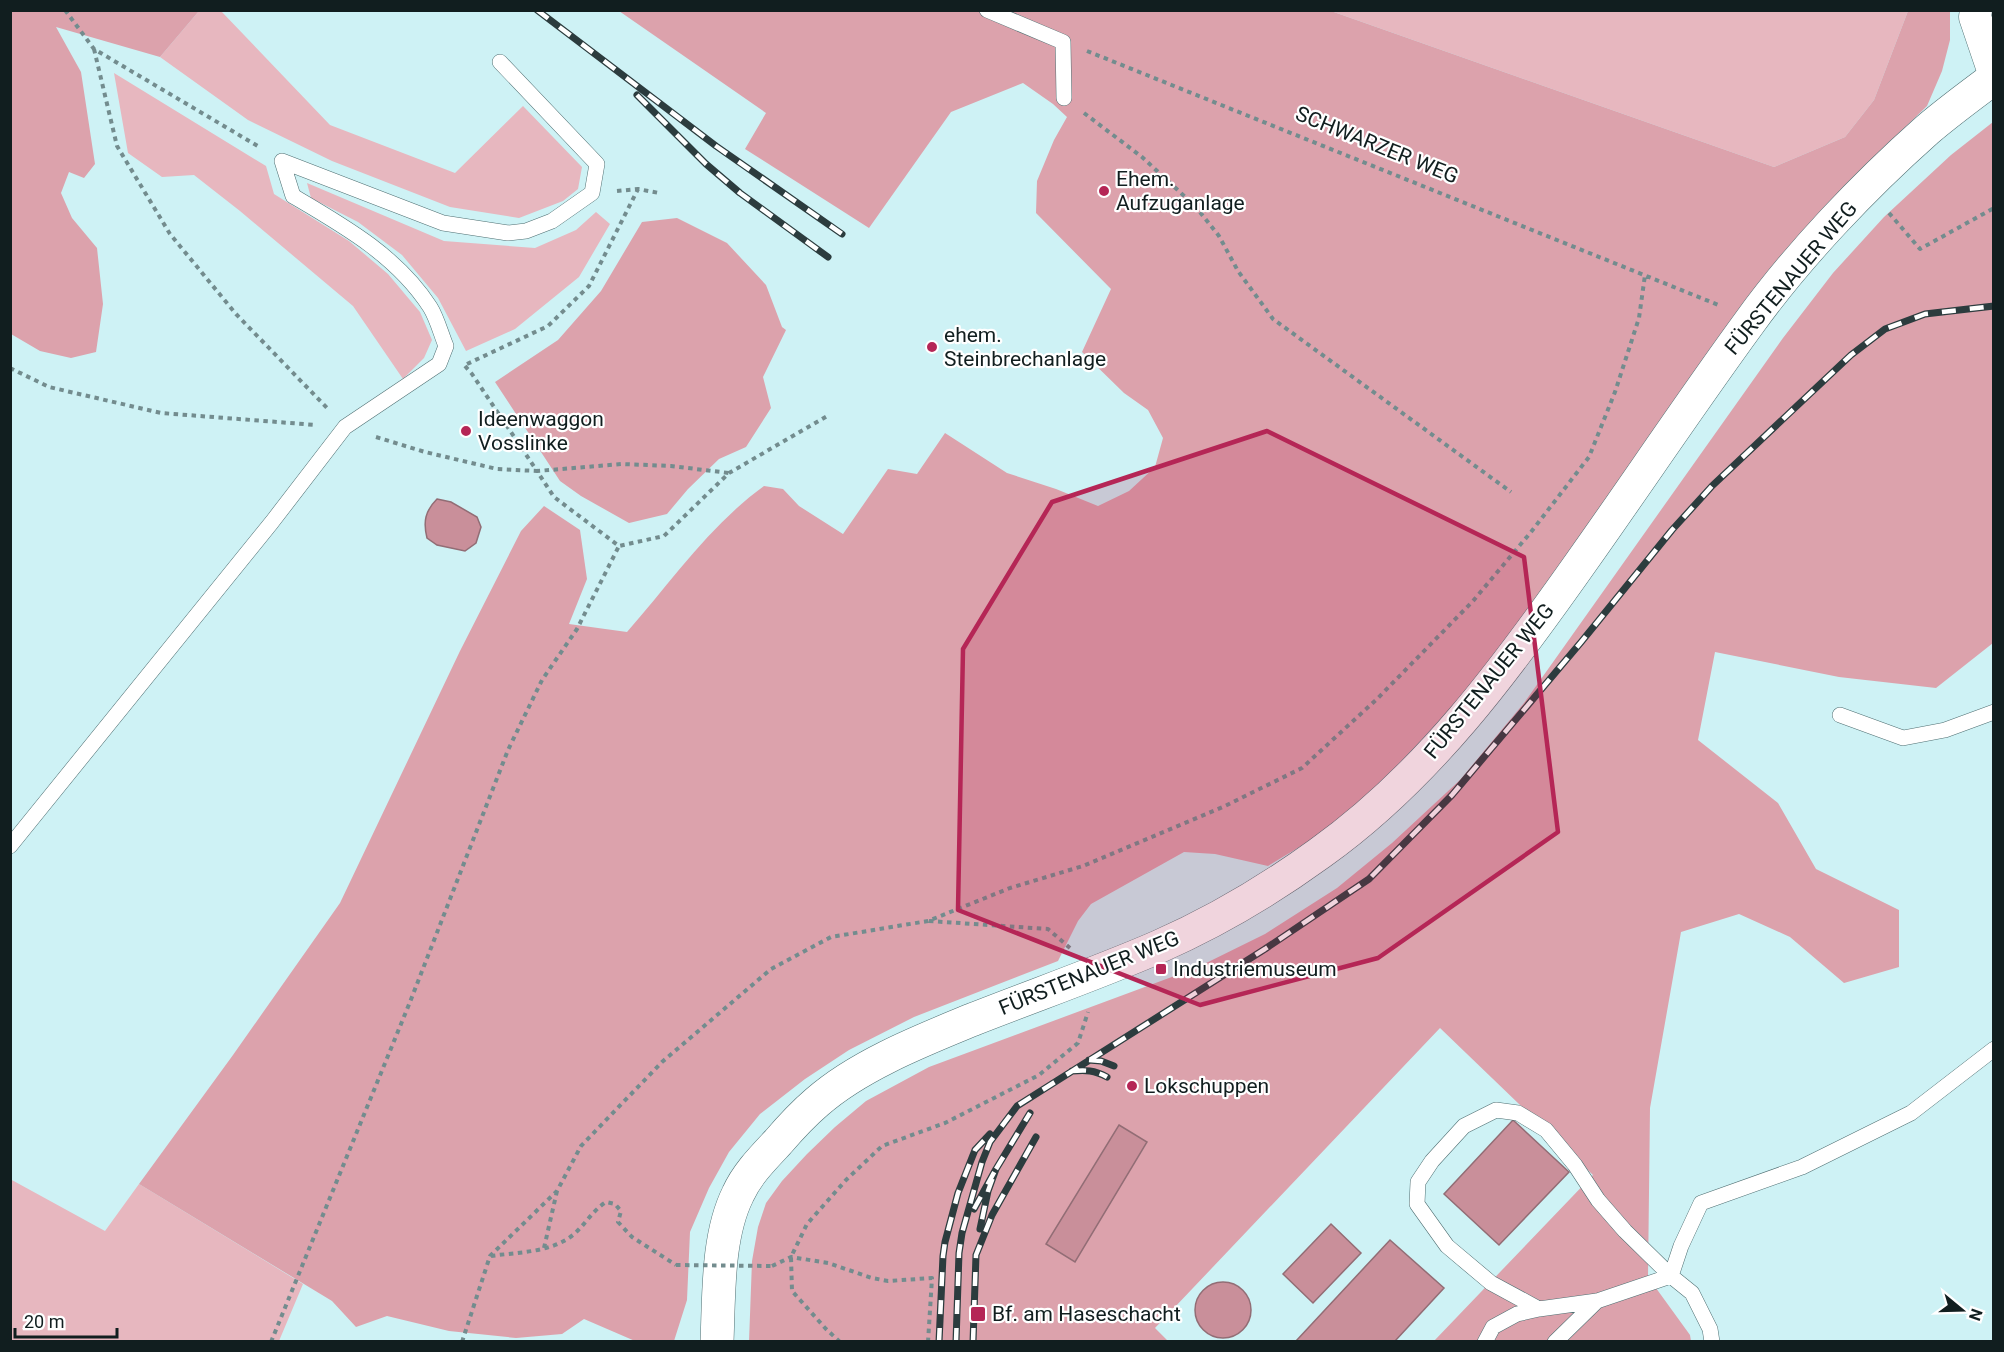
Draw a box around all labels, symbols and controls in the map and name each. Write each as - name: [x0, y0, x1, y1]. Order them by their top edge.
- street label: SCHWARZER WEG: [1292, 101, 1462, 189]
- place label: Ehem. Aufzuganlage: [1116, 167, 1245, 215]
- marker: Ehem. Aufzuganlage: [1097, 184, 1111, 198]
- street label: FÜRSTENAUER WEG: [1720, 197, 1862, 359]
- place label: ehem. Steinbrechanlage: [944, 323, 1106, 371]
- marker: ehem. Steinbrechanlage: [925, 340, 939, 354]
- place label: Ideenwaggon Vosslinke: [478, 407, 604, 455]
- marker: Ideenwaggon Vosslinke: [459, 424, 473, 438]
- street label: FÜRSTENAUER WEG: [1419, 599, 1559, 763]
- street label: FÜRSTENAUER WEG: [995, 926, 1183, 1020]
- place label: Industriemuseum: [1173, 957, 1337, 981]
- marker: Industriemuseum: [1154, 962, 1168, 976]
- place label: Lokschuppen: [1144, 1074, 1269, 1098]
- marker: Lokschuppen: [1125, 1079, 1139, 1093]
- north arrow: [1932, 1280, 1992, 1340]
- scale bar: [15, 1301, 117, 1339]
- place label: Bf. am Haseschacht: [992, 1302, 1181, 1326]
- marker: Bf. am Haseschacht: [969, 1305, 987, 1323]
- text: N: [1965, 1306, 1987, 1323]
- text: 20 m: [24, 1311, 64, 1332]

